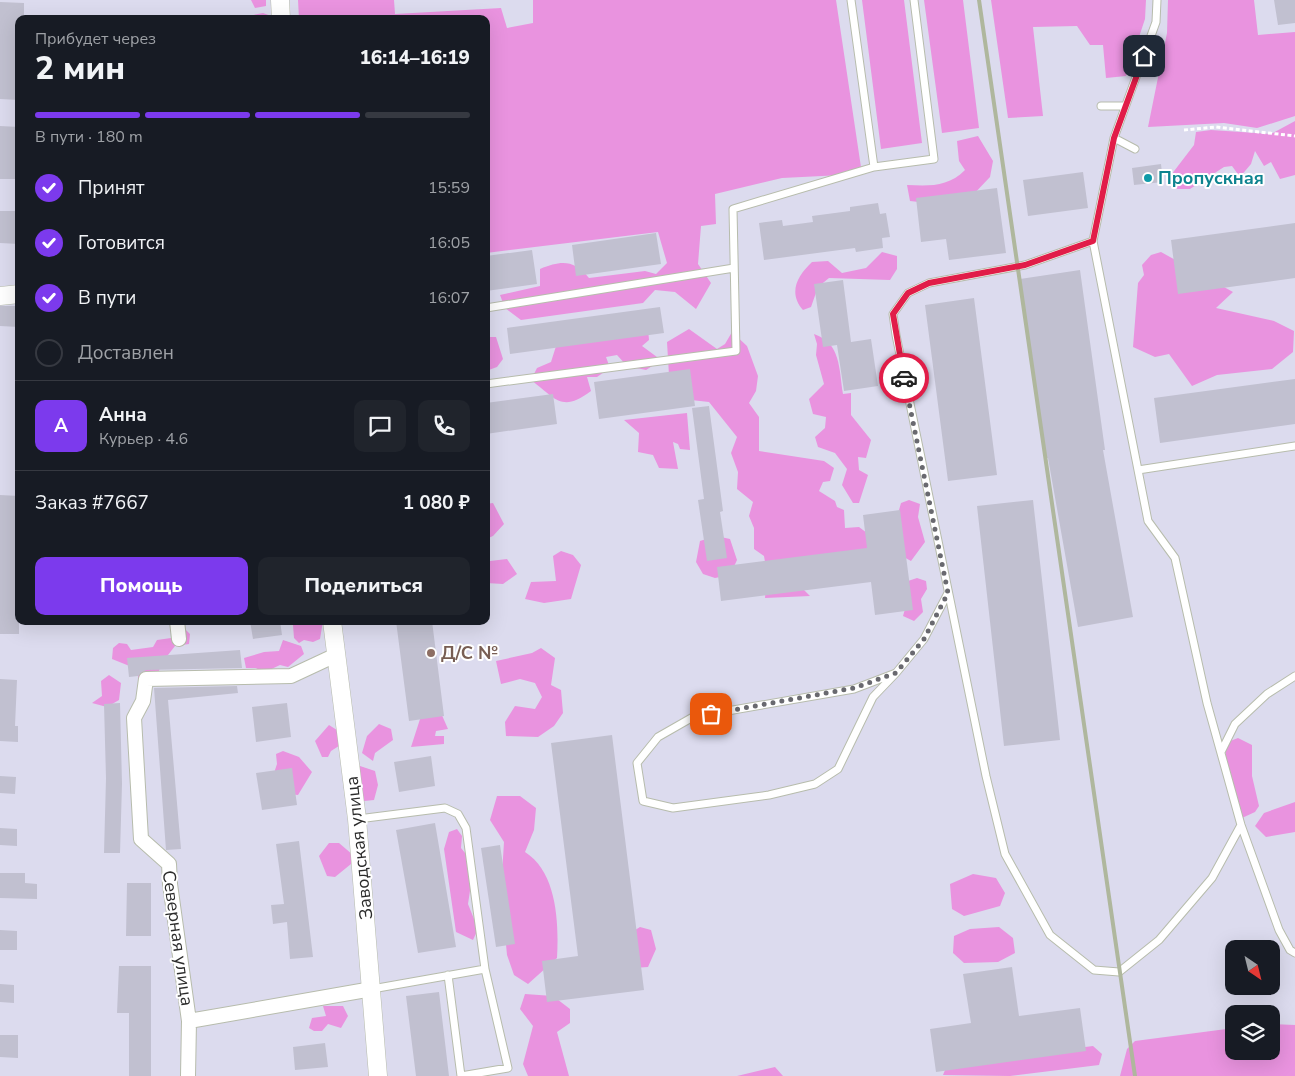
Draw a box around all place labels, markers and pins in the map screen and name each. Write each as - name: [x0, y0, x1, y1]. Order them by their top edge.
- pin: [1123, 35, 1165, 77]
- place label: Пропускная: [1158, 166, 1264, 190]
- marker: Пропускная: [1142, 172, 1154, 184]
- place label: Д/С №: [441, 641, 498, 665]
- marker: Д/С №: [425, 647, 437, 659]
- pin: [690, 693, 732, 735]

